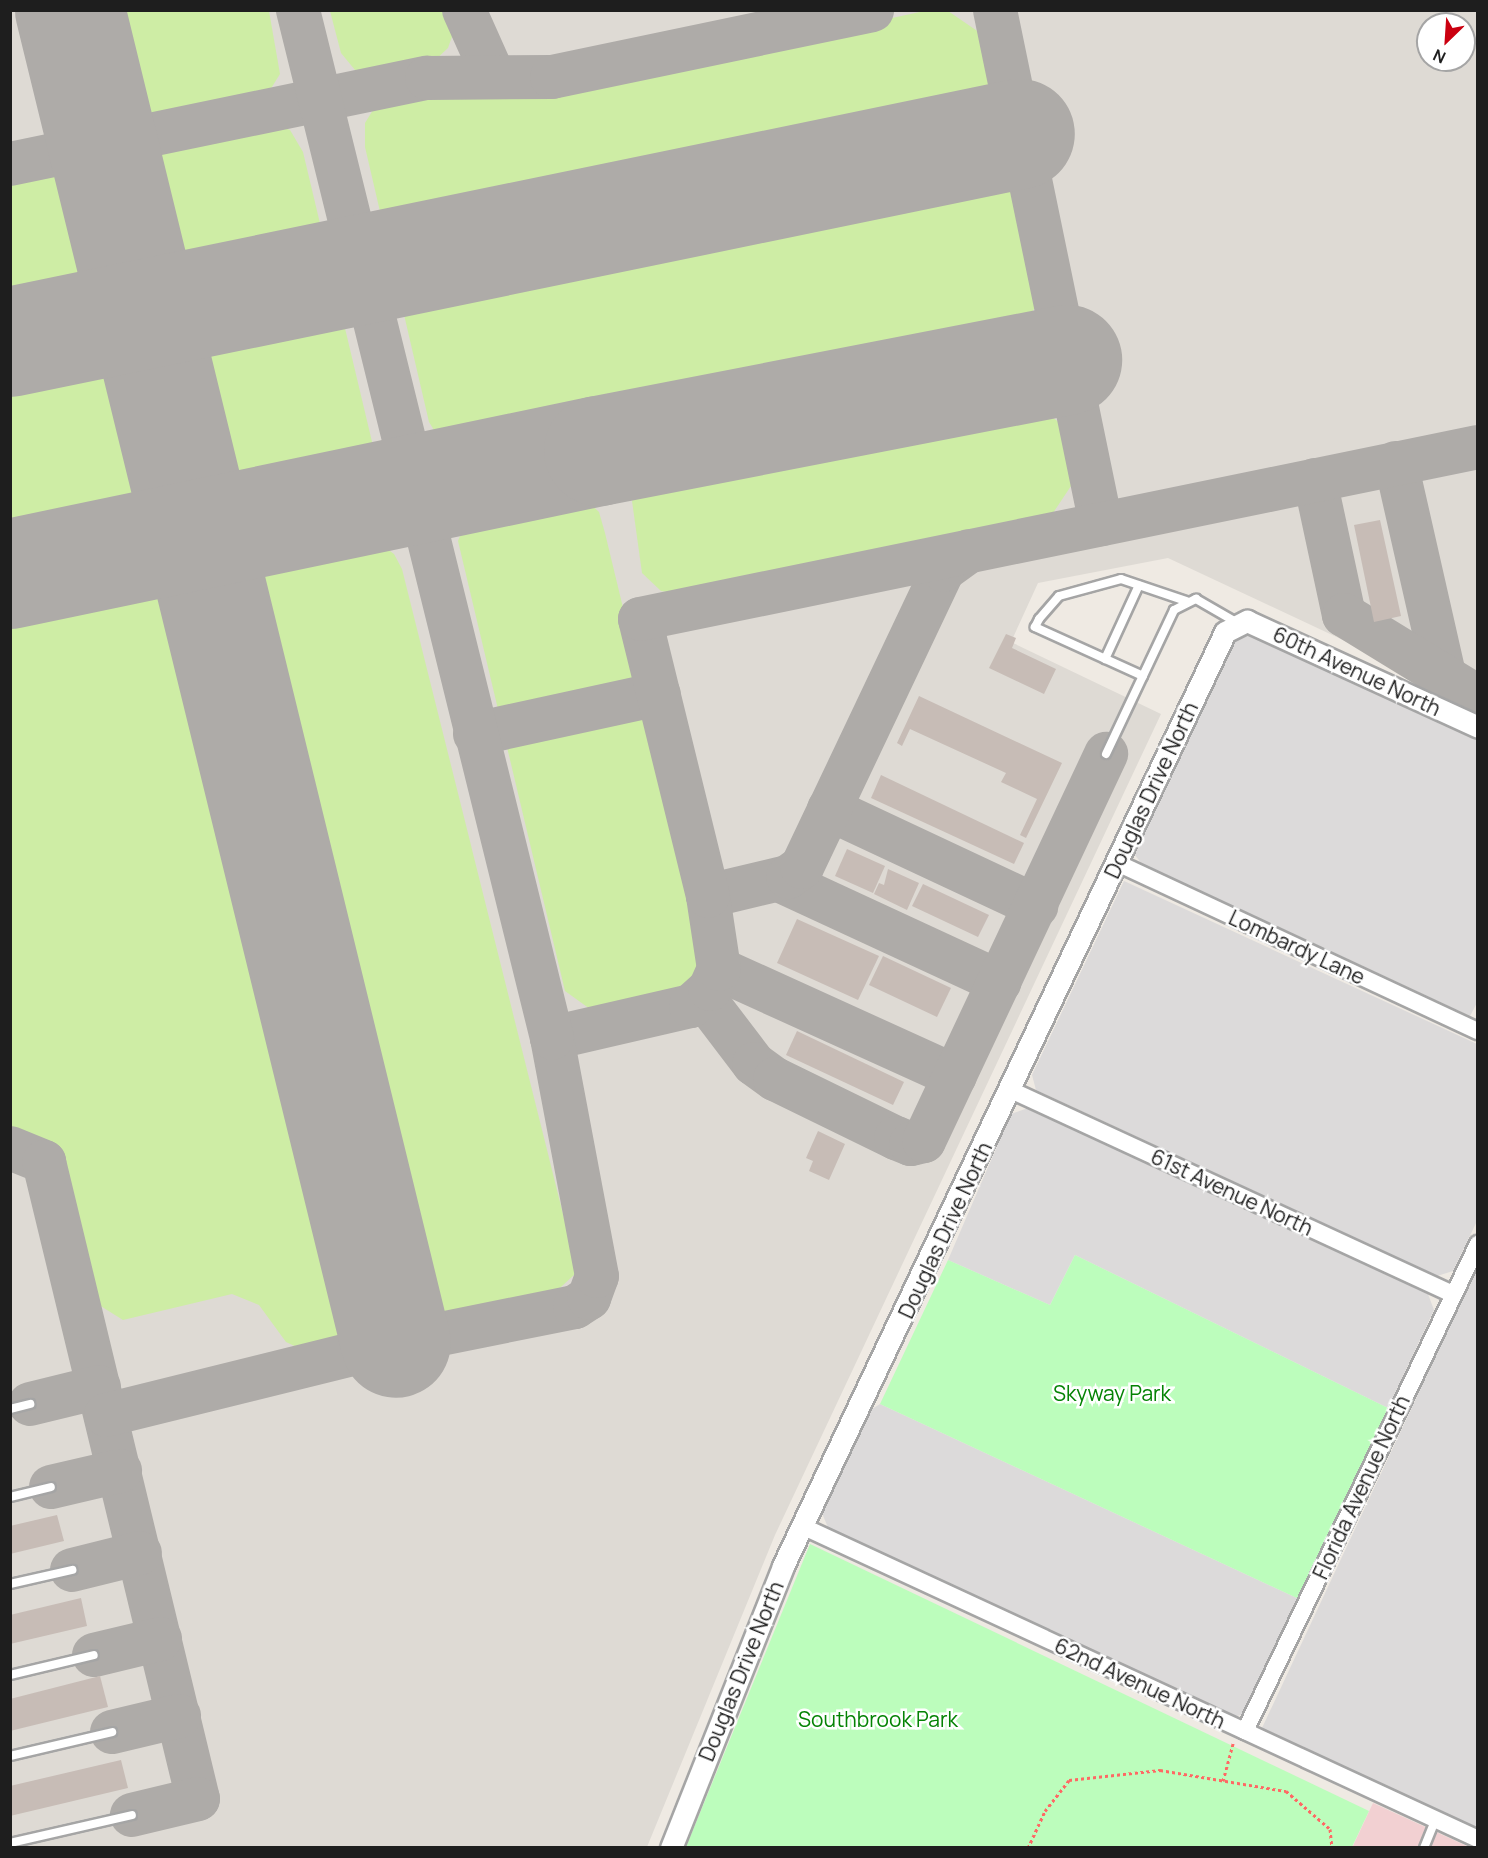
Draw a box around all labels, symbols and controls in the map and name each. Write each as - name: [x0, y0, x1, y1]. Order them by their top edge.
- north arrow: [1416, 12, 1476, 72]
- text: N: [1429, 44, 1449, 69]
- street label: 60th Avenue North: [1269, 621, 1445, 721]
- street label: Douglas Drive North: [1099, 698, 1203, 882]
- street label: Lombardy Lane: [1225, 904, 1369, 990]
- street label: Douglas Drive North: [893, 1138, 997, 1322]
- street label: 61st Avenue North: [1147, 1143, 1317, 1241]
- park label: Skyway Park: [1053, 1380, 1171, 1406]
- street label: Florida Avenue North: [1307, 1391, 1415, 1583]
- street label: Douglas Drive North: [693, 1577, 789, 1765]
- street label: 62nd Avenue North: [1051, 1632, 1229, 1734]
- park label: Southbrook Park: [798, 1706, 958, 1732]

